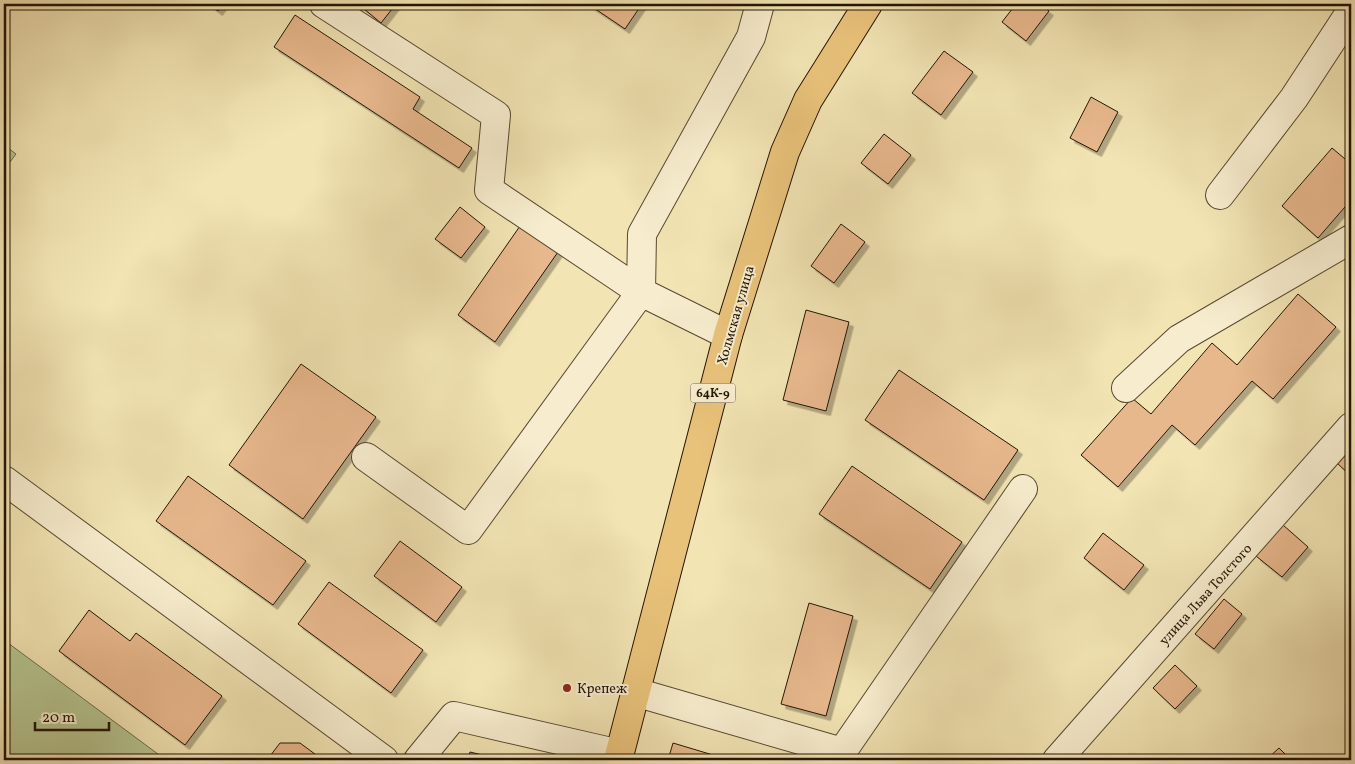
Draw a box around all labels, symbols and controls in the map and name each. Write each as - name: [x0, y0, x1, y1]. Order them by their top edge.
- street label: Холмская улица: [713, 263, 760, 367]
- road number: 64К-9: [690, 383, 736, 402]
- street label: улица Льва Толстого: [1155, 540, 1257, 650]
- place label: Крепеж: [577, 680, 627, 699]
- marker: Крепеж: [561, 682, 573, 694]
- scale bar: [35, 699, 109, 731]
- text: 20 m: [42, 708, 75, 729]

